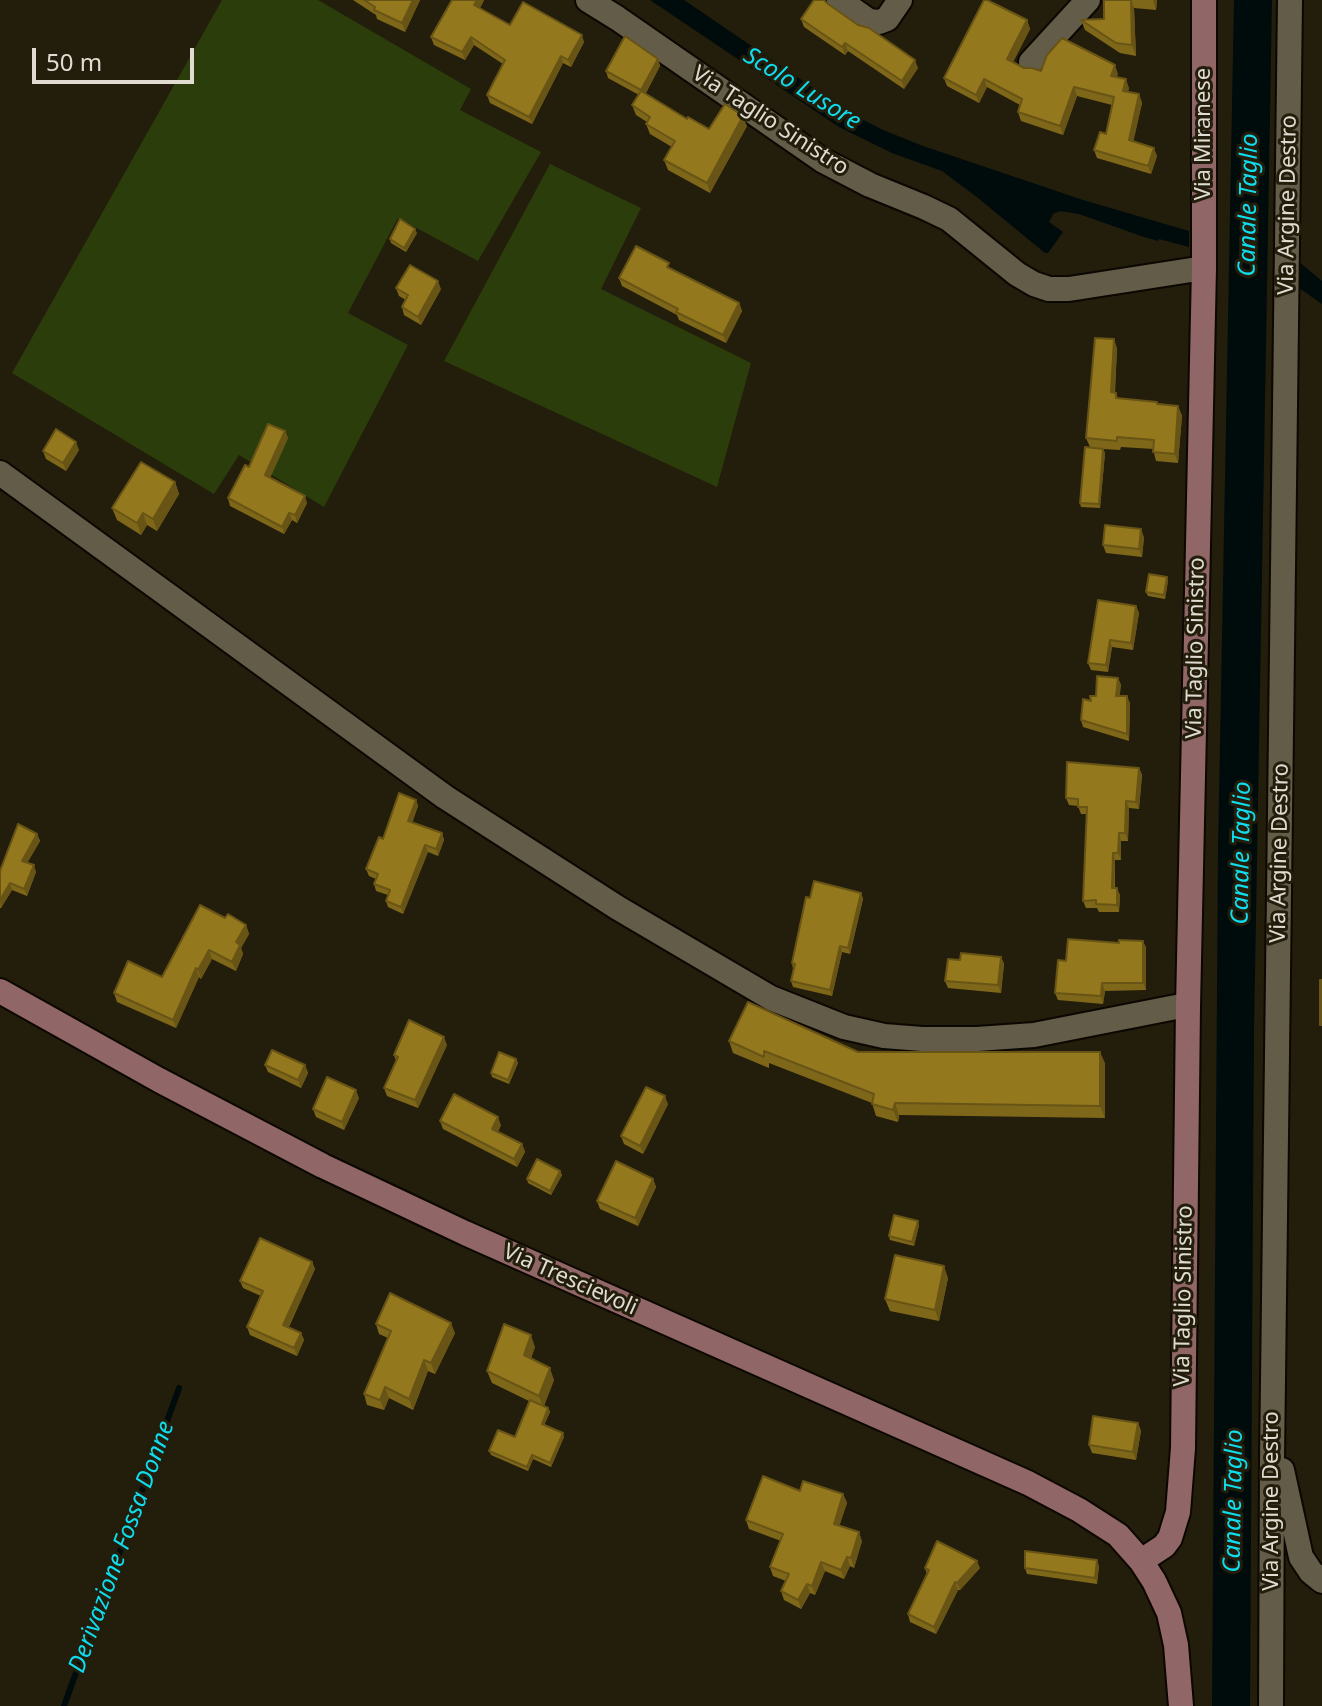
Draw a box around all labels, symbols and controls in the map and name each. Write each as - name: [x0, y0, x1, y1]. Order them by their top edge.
- scale bar: [36, 32, 198, 82]
- water label: Scolo Lusore: [738, 42, 866, 136]
- text: 50 m: [46, 45, 102, 78]
- street label: Via Taglio Sinistro: [687, 61, 853, 181]
- street label: Via Miranese: [1191, 68, 1217, 200]
- street label: Via Argine Destro: [1273, 115, 1303, 295]
- water label: Canale Taglio: [1233, 133, 1265, 277]
- street label: Via Taglio Sinistro: [1181, 557, 1211, 739]
- street label: Via Argine Destro: [1265, 763, 1295, 943]
- water label: Canale Taglio: [1226, 781, 1258, 925]
- street label: Via Taglio Sinistro: [1169, 1205, 1199, 1387]
- street label: Via Trescievoli: [499, 1239, 641, 1321]
- street label: Via Argine Destro: [1259, 1411, 1285, 1591]
- water label: Derivazione Fossa Donne: [63, 1417, 181, 1677]
- water label: Canale Taglio: [1218, 1429, 1250, 1573]

